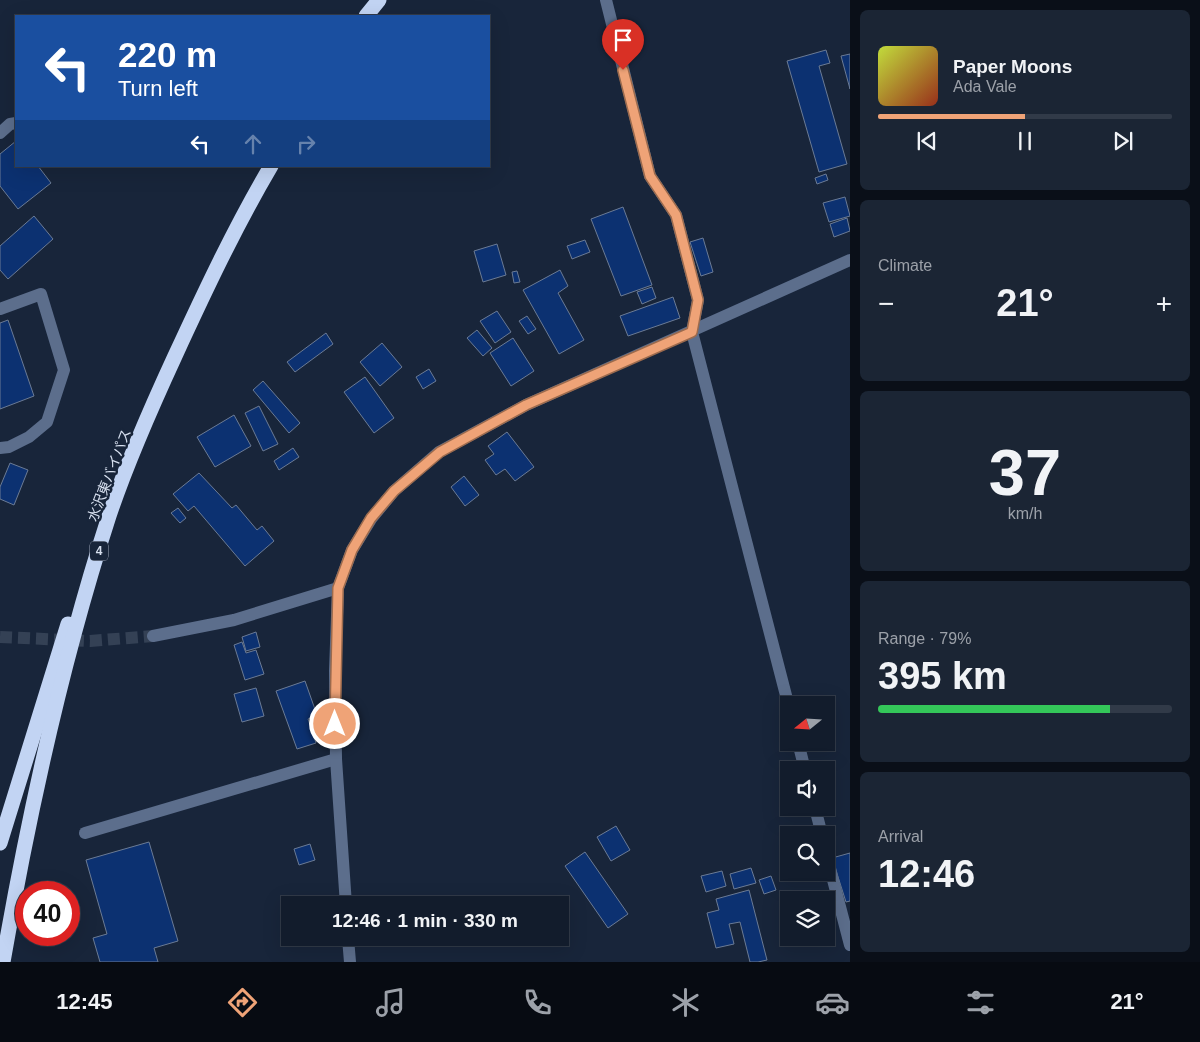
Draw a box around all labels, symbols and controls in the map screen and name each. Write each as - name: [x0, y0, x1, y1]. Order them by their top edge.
- pin: [602, 19, 644, 70]
- icon: arrive: [609, 26, 637, 54]
- icon: left: [35, 35, 100, 100]
- text: 220 m: [118, 35, 217, 74]
- text: Paper Moons: [953, 56, 1072, 77]
- text: Turn left: [118, 76, 198, 101]
- text: Ada Vale: [953, 78, 1017, 95]
- icon: previous: [913, 127, 941, 155]
- icon: pause: [1011, 127, 1039, 155]
- icon: next: [1109, 127, 1137, 155]
- icon: left: [186, 130, 214, 158]
- icon: ahead: [239, 130, 267, 158]
- icon: right: [292, 130, 320, 158]
- text: Climate: [878, 257, 932, 274]
- text: 21°: [996, 282, 1054, 324]
- text: −: [878, 288, 894, 319]
- text: +: [1156, 288, 1172, 319]
- street label: 水沢東バイパス: [84, 427, 134, 523]
- text: 37: [989, 436, 1061, 509]
- text: km/h: [1008, 505, 1042, 522]
- road number: 4: [90, 542, 108, 560]
- text: Range · 79%: [878, 630, 971, 647]
- text: 395 km: [878, 655, 1007, 697]
- north arrow: [780, 696, 835, 751]
- map controls: [780, 696, 835, 946]
- position arrow: [308, 697, 360, 749]
- button: sound: [780, 761, 835, 816]
- button: search: [780, 826, 835, 881]
- text: Arrival: [878, 828, 923, 845]
- text: 12:46: [878, 853, 975, 895]
- speed limit sign: 40: [15, 881, 80, 946]
- button: layers: [780, 891, 835, 946]
- text: 12:46 · 1 min · 330 m: [332, 910, 518, 931]
- icon: directions: [225, 985, 260, 1020]
- icon: music: [373, 985, 408, 1020]
- icon: phone: [520, 985, 555, 1020]
- icon: climate: [668, 985, 703, 1020]
- icon: car: [815, 985, 850, 1020]
- icon: filters: [963, 985, 998, 1020]
- text: 12:45: [56, 989, 113, 1014]
- text: 21°: [1110, 989, 1144, 1014]

